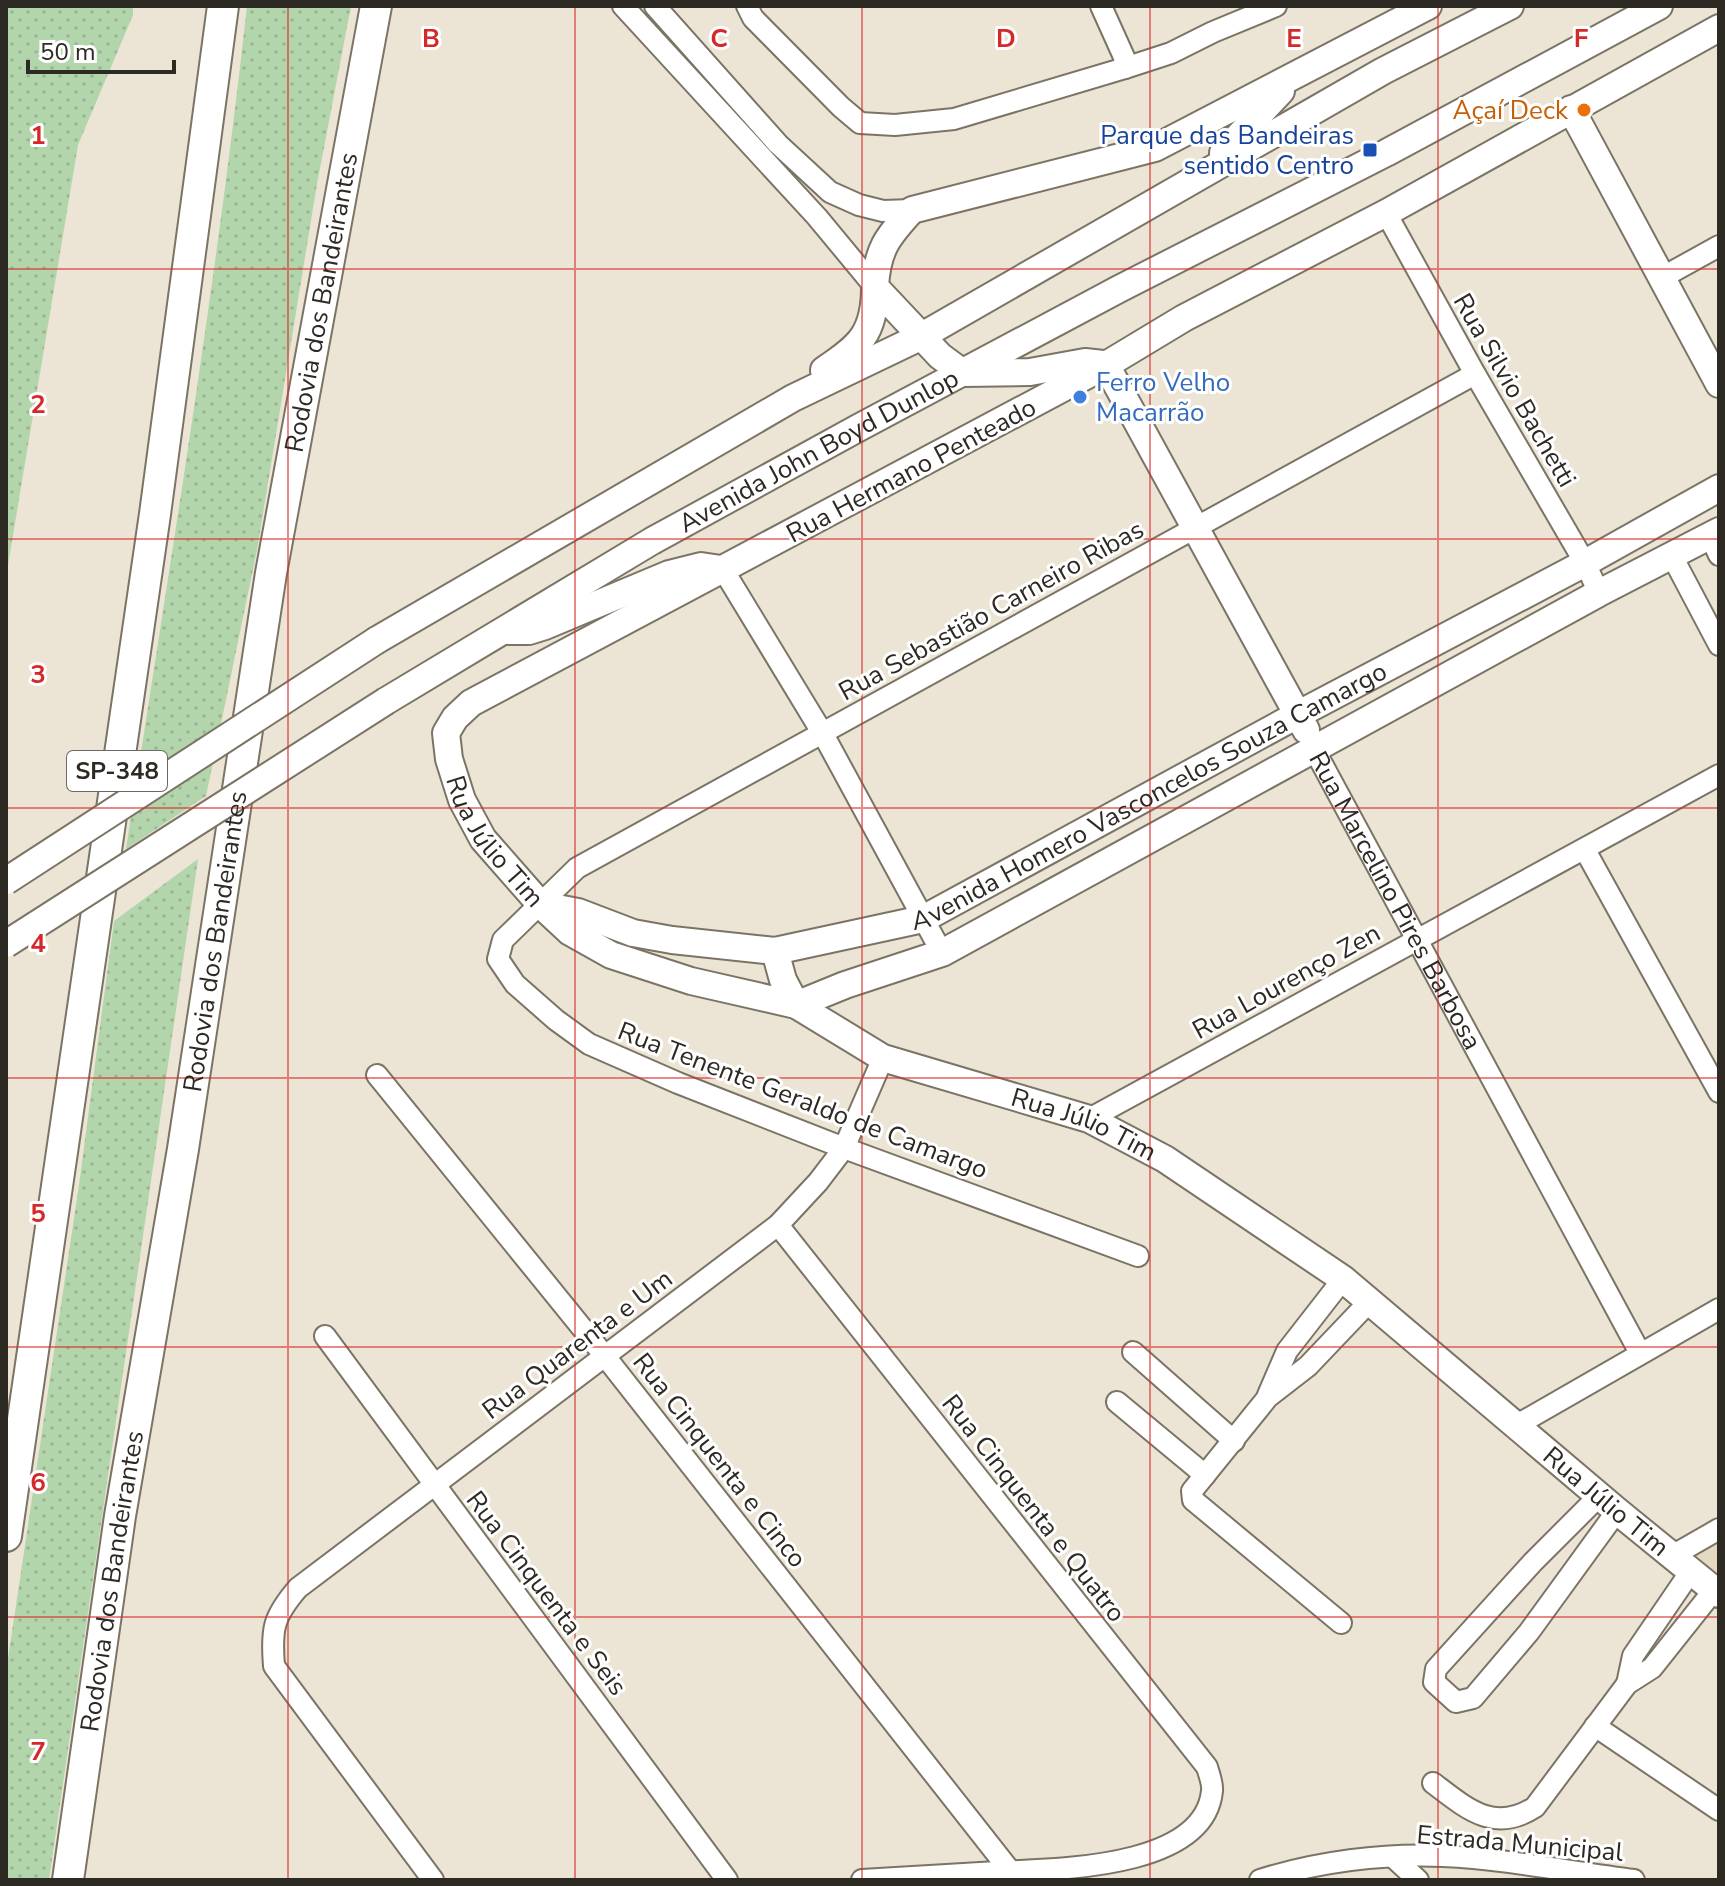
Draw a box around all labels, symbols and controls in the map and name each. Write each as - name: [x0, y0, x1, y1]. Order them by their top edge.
- text: B: [422, 21, 440, 56]
- text: C: [710, 21, 728, 56]
- text: D: [996, 21, 1016, 56]
- text: E: [1286, 21, 1302, 56]
- text: F: [1574, 21, 1588, 56]
- scale bar: [28, 24, 174, 74]
- text: 50 m: [40, 36, 96, 68]
- place label: Açaí Deck: [1453, 93, 1569, 128]
- marker: Açaí Deck: [1575, 101, 1593, 119]
- text: 1: [30, 118, 46, 153]
- place label: Parque das Bandeiras sentido Centro: [1100, 118, 1354, 183]
- marker: Parque das Bandeiras sentido Centro: [1361, 141, 1379, 159]
- street label: Rodovia dos Bandeirantes: [277, 150, 367, 455]
- street label: Rua Silvio Bachetti: [1445, 287, 1584, 494]
- street label: Avenida John Boyd Dunlop: [673, 361, 965, 541]
- place label: Ferro Velho Macarrão: [1096, 365, 1230, 430]
- text: 2: [30, 387, 46, 422]
- marker: Ferro Velho Macarrão: [1071, 388, 1089, 406]
- street label: Rua Hermano Penteado: [780, 390, 1042, 551]
- street label: Rua Sebastião Carneiro Ribas: [833, 512, 1150, 709]
- street label: Avenida Homero Vasconcelos Souza Camargo: [908, 654, 1393, 939]
- text: 3: [30, 657, 46, 692]
- street label: Rua Marcelino Pires Barbosa: [1300, 745, 1490, 1056]
- road number: SP-348: [67, 751, 167, 791]
- street label: Rua Júlio Tim: [437, 771, 552, 915]
- street label: Rodovia dos Bandeirantes: [175, 789, 255, 1094]
- street label: Rua Lourenço Zen: [1186, 915, 1386, 1048]
- text: 4: [30, 926, 46, 961]
- street label: Rua Tenente Geraldo de Camargo: [613, 1014, 993, 1187]
- street label: Rua Júlio Tim: [1007, 1080, 1163, 1170]
- text: 5: [30, 1196, 46, 1231]
- street label: Rua Quarenta e Um: [475, 1261, 680, 1428]
- street label: Rua Cinquenta e Cinco: [625, 1346, 815, 1575]
- street label: Rua Cinquenta e Quatro: [934, 1387, 1134, 1629]
- street label: Rodovia dos Bandeirantes: [72, 1428, 152, 1734]
- street label: Rua Júlio Tim: [1535, 1439, 1676, 1565]
- text: 6: [30, 1465, 46, 1500]
- street label: Rua Cinquenta e Seis: [458, 1484, 635, 1703]
- text: 7: [30, 1734, 46, 1769]
- street label: Estrada Municipal: [1415, 1817, 1625, 1870]

